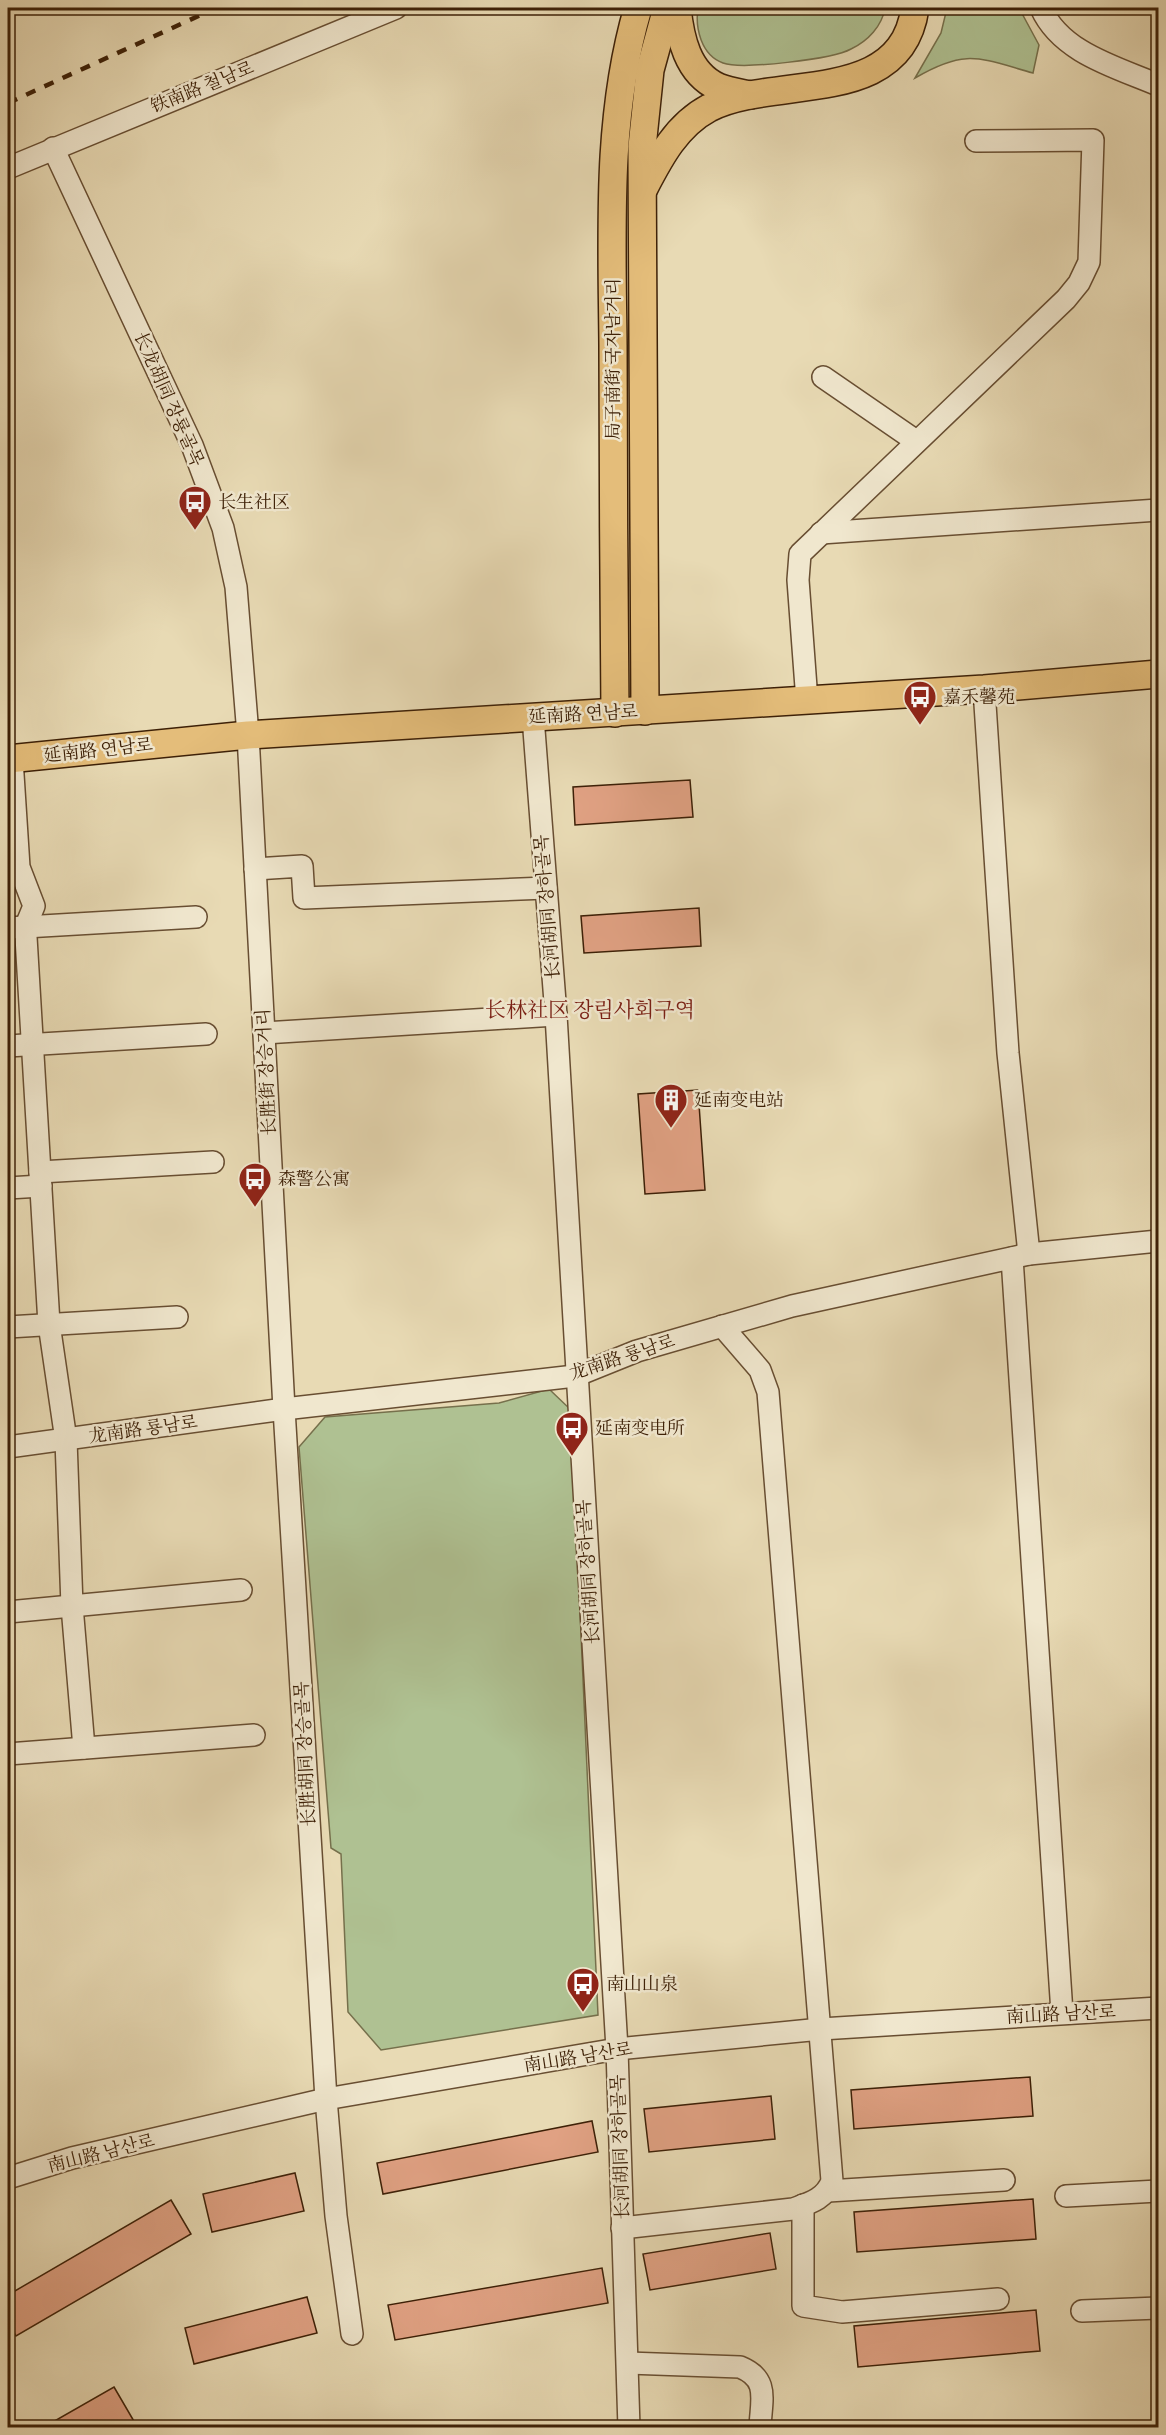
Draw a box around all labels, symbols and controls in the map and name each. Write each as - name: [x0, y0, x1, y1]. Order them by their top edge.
- street label: 铁南路 철남로: [147, 55, 257, 119]
- street label: 局子南街 국자남거리: [601, 278, 625, 440]
- street label: 长龙胡同 장룡골목: [129, 328, 209, 470]
- bus stop icon: 长生社区: [177, 484, 213, 531]
- place label: 长生社区: [218, 490, 290, 514]
- bus stop icon: 嘉禾馨苑: [902, 679, 938, 726]
- place label: 嘉禾馨苑: [943, 685, 1015, 709]
- street label: 延南路 연남로: [528, 699, 638, 729]
- street label: 延南路 연남로: [42, 732, 154, 768]
- street label: 长河胡同 장하골목: [529, 834, 565, 980]
- district label: 长林社区 장림사회구역: [485, 996, 695, 1024]
- street label: 长胜街 장승거리: [251, 1008, 281, 1136]
- building icon: 延南变电站: [653, 1082, 689, 1129]
- place label: 延南变电站: [694, 1088, 784, 1112]
- bus stop icon: 森警公寓: [237, 1161, 273, 1208]
- place label: 森警公寓: [278, 1167, 350, 1191]
- street label: 龙南路 룡남로: [566, 1329, 678, 1385]
- street label: 龙南路 룡남로: [87, 1409, 199, 1449]
- bus stop icon: 延南变电所: [554, 1410, 590, 1457]
- place label: 延南变电所: [595, 1416, 685, 1440]
- street label: 长河胡同 장하골목: [571, 1499, 605, 1645]
- street label: 长胜胡同 장승골목: [289, 1681, 321, 1827]
- bus stop icon: 南山山泉: [565, 1966, 601, 2013]
- place label: 南山山泉: [606, 1972, 678, 1996]
- street label: 南山路 남산로: [1006, 1999, 1116, 2029]
- street label: 南山路 남산로: [522, 2037, 634, 2077]
- street label: 长河胡同 장하골목: [605, 2074, 635, 2220]
- street label: 南山路 남산로: [45, 2128, 157, 2178]

